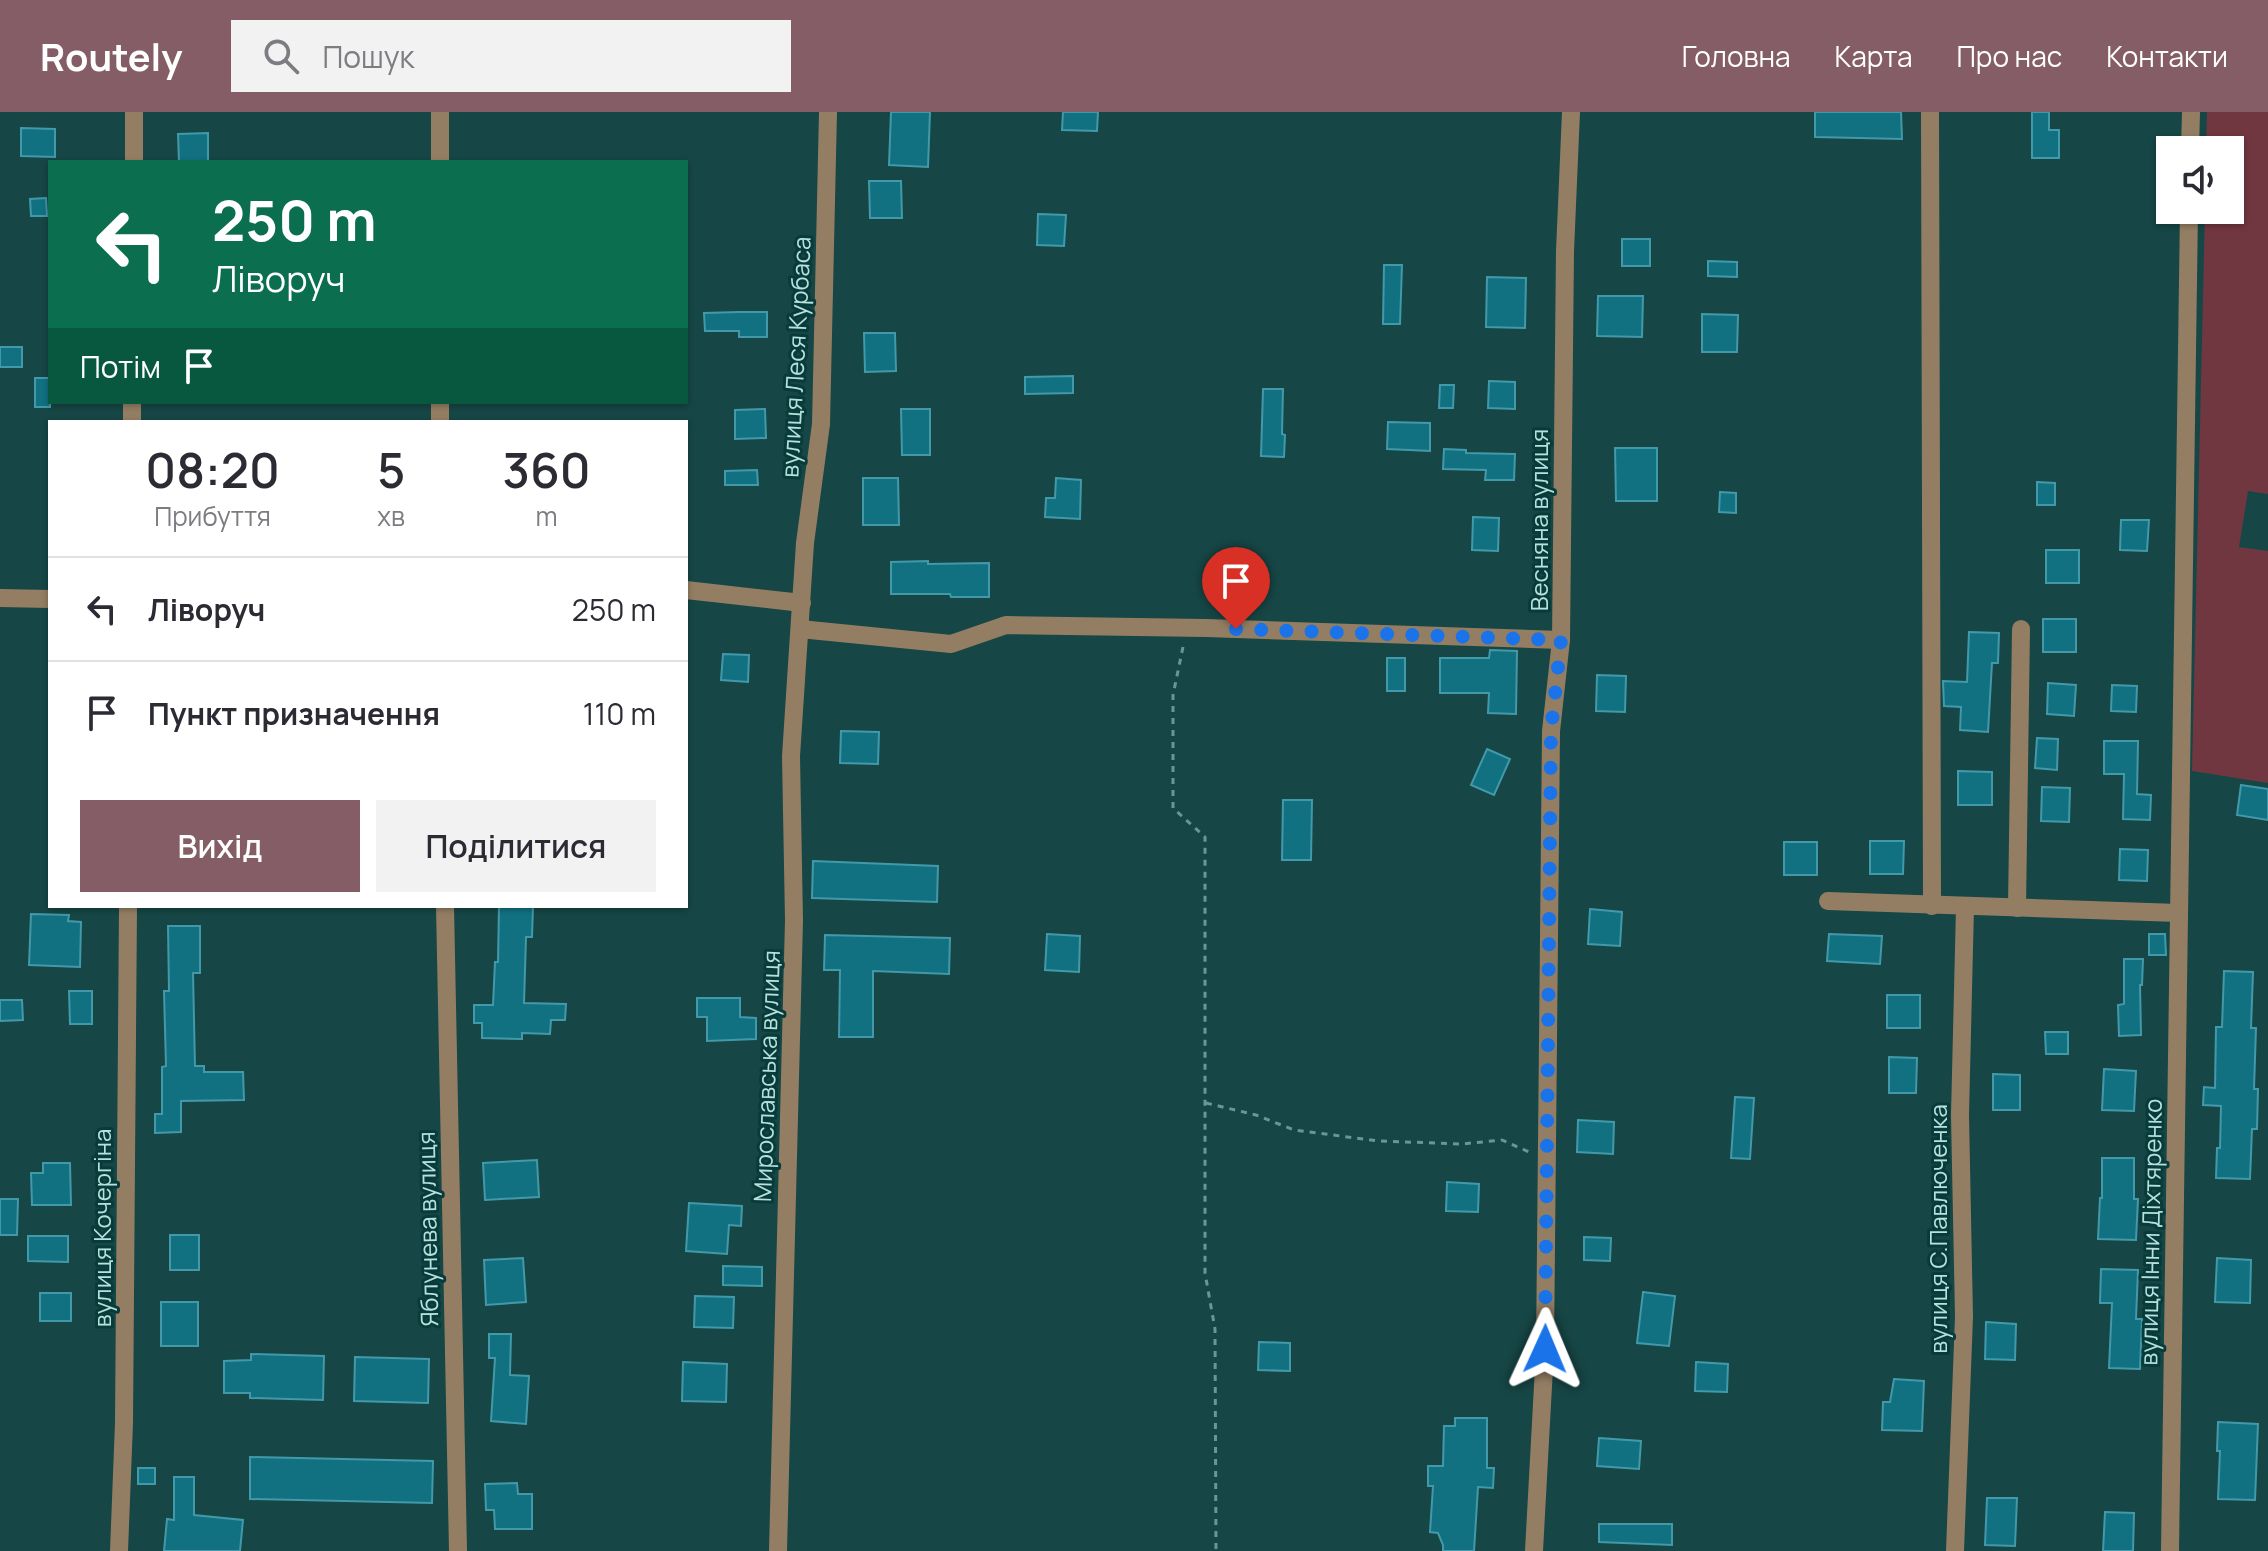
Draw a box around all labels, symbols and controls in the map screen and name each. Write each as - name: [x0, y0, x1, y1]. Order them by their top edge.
- search box: [231, 20, 791, 92]
- text: Routely: [40, 30, 183, 82]
- icon: search: [259, 34, 303, 78]
- text: Пошук: [323, 36, 415, 77]
- text: Головна: [1682, 37, 1791, 75]
- text: Карта: [1835, 37, 1913, 75]
- text: Про нас: [1957, 37, 2062, 75]
- text: Контакти: [2106, 37, 2228, 75]
- map controls: [2156, 136, 2244, 224]
- button: sound: [2156, 136, 2244, 224]
- text: 250 m: [212, 181, 377, 258]
- icon: left: [80, 192, 184, 296]
- street label: вулиця Леся Курбаса: [772, 236, 818, 478]
- text: Ліворуч: [212, 254, 345, 303]
- icon: arrive: [177, 344, 221, 388]
- text: Потім: [80, 346, 161, 387]
- street label: Весняна вулиця: [1522, 429, 1555, 611]
- text: 08:20: [145, 437, 280, 502]
- text: 5: [377, 437, 405, 502]
- text: 360: [503, 437, 591, 502]
- text: Прибуття: [154, 498, 271, 534]
- text: хв: [377, 498, 405, 534]
- text: m: [536, 498, 558, 534]
- pin: [1202, 547, 1270, 629]
- icon: arrive: [1214, 559, 1258, 603]
- icon: left: [80, 587, 124, 631]
- text: Ліворуч: [148, 589, 265, 630]
- text: 250 m: [572, 589, 656, 630]
- icon: arrive: [80, 691, 124, 735]
- text: Пункт призначення: [148, 693, 440, 734]
- text: 110 m: [583, 693, 656, 734]
- button: Вихід: [80, 800, 360, 892]
- button: Поділитися: [376, 800, 656, 892]
- street label: Мирославська вулиця: [745, 950, 787, 1202]
- street label: вулиця Інни Діхтяренко: [2131, 1098, 2169, 1366]
- street label: вулиця С.Павлюченка: [1921, 1104, 1954, 1354]
- street label: вулиця Кочергіна: [85, 1129, 118, 1327]
- street label: Яблунева вулиця: [409, 1131, 445, 1327]
- position arrow: [1503, 1307, 1587, 1391]

